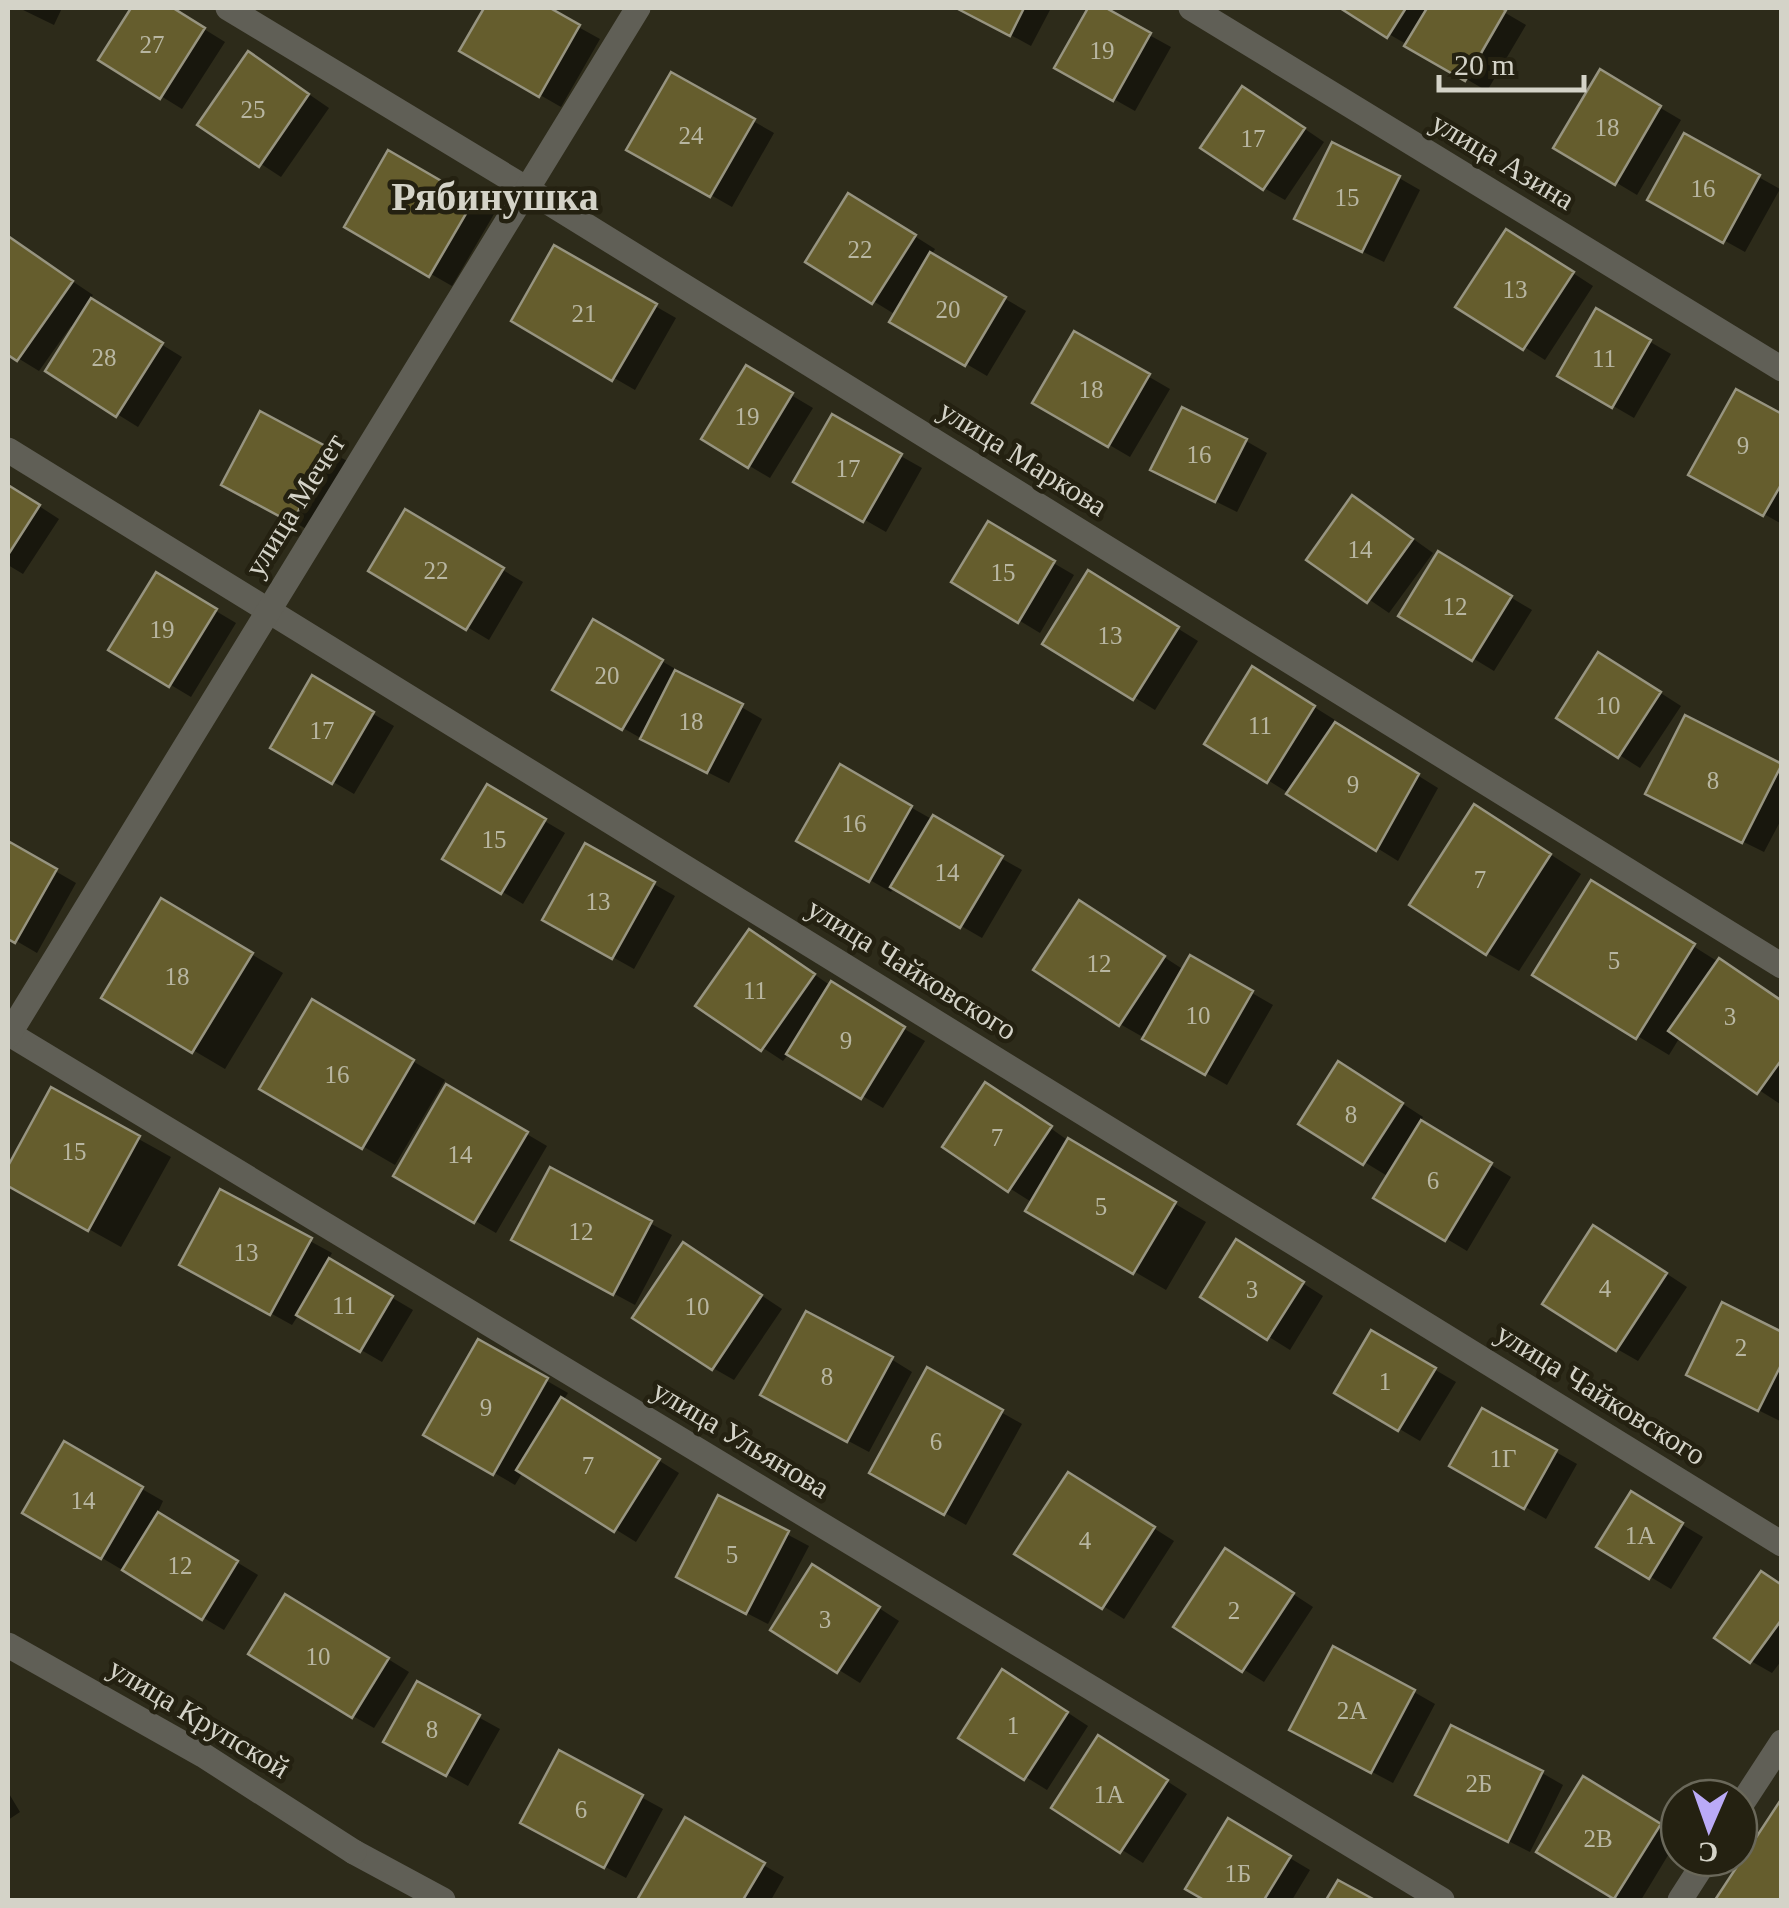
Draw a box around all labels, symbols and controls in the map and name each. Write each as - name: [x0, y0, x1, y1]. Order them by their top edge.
- scale bar: [1439, 30, 1584, 92]
- house number: 27: [140, 31, 165, 58]
- house number: 19: [1090, 37, 1115, 64]
- text: 20 m: [1454, 48, 1515, 81]
- house number: 25: [241, 96, 266, 123]
- street label: улица Азина: [1426, 105, 1581, 216]
- house number: 18: [1595, 114, 1620, 141]
- house number: 24: [679, 122, 704, 149]
- house number: 17: [1241, 125, 1266, 152]
- district label: Рябинушка: [391, 174, 599, 219]
- house number: 16: [1691, 175, 1716, 202]
- house number: 15: [1335, 184, 1360, 211]
- house number: 22: [848, 236, 873, 263]
- house number: 13: [1503, 276, 1528, 303]
- house number: 20: [936, 296, 961, 323]
- house number: 21: [572, 300, 597, 327]
- house number: 28: [92, 344, 117, 371]
- house number: 11: [1592, 345, 1616, 372]
- house number: 18: [1079, 376, 1104, 403]
- street label: улица Маркова: [933, 393, 1113, 522]
- house number: 19: [735, 403, 760, 430]
- street label: улица Мечет: [238, 427, 351, 582]
- house number: 9: [1737, 432, 1749, 459]
- house number: 16: [1187, 441, 1212, 468]
- house number: 17: [836, 455, 861, 482]
- house number: 14: [1348, 536, 1373, 563]
- house number: 22: [424, 557, 449, 584]
- house number: 15: [991, 559, 1016, 586]
- house number: 12: [1443, 593, 1468, 620]
- house number: 19: [150, 616, 175, 643]
- house number: 13: [1098, 622, 1123, 649]
- house number: 20: [595, 662, 620, 689]
- house number: 10: [1596, 692, 1621, 719]
- house number: 18: [679, 708, 704, 735]
- house number: 11: [1248, 712, 1272, 739]
- house number: 17: [310, 717, 335, 744]
- house number: 8: [1707, 767, 1719, 794]
- house number: 9: [1347, 771, 1359, 798]
- house number: 16: [842, 810, 867, 837]
- house number: 15: [482, 826, 507, 853]
- house number: 14: [935, 859, 960, 886]
- house number: 7: [1474, 866, 1486, 893]
- house number: 13: [586, 888, 611, 915]
- street label: улица Чайковского: [802, 891, 1023, 1046]
- house number: 5: [1608, 947, 1620, 974]
- house number: 12: [1087, 950, 1112, 977]
- house number: 18: [165, 963, 190, 990]
- house number: 11: [743, 977, 767, 1004]
- house number: 10: [1186, 1002, 1211, 1029]
- house number: 3: [1724, 1003, 1736, 1030]
- house number: 9: [840, 1027, 852, 1054]
- house number: 16: [325, 1061, 350, 1088]
- house number: 8: [1345, 1101, 1357, 1128]
- house number: 7: [991, 1124, 1003, 1151]
- house number: 15: [62, 1138, 87, 1165]
- house number: 14: [448, 1141, 473, 1168]
- house number: 6: [1427, 1167, 1439, 1194]
- house number: 5: [1095, 1193, 1107, 1220]
- house number: 12: [569, 1218, 594, 1245]
- house number: 13: [234, 1239, 259, 1266]
- house number: 4: [1599, 1275, 1612, 1302]
- house number: 3: [1246, 1276, 1258, 1303]
- house number: 11: [332, 1292, 356, 1319]
- house number: 10: [685, 1293, 710, 1320]
- street label: улица Чайковского: [1491, 1316, 1712, 1471]
- house number: 2: [1735, 1334, 1747, 1361]
- house number: 8: [821, 1363, 833, 1390]
- house number: 1: [1379, 1368, 1391, 1395]
- street label: улица Ульянова: [647, 1373, 835, 1504]
- house number: 9: [480, 1394, 492, 1421]
- house number: 6: [930, 1428, 942, 1455]
- house number: 1Г: [1490, 1445, 1516, 1472]
- house number: 7: [582, 1452, 594, 1479]
- house number: 14: [71, 1487, 96, 1514]
- house number: 1А: [1625, 1522, 1655, 1549]
- house number: 4: [1079, 1527, 1092, 1554]
- house number: 5: [726, 1541, 738, 1568]
- house number: 12: [168, 1552, 193, 1579]
- house number: 2: [1228, 1597, 1240, 1624]
- house number: 3: [819, 1606, 831, 1633]
- house number: 10: [306, 1643, 331, 1670]
- street label: улица Крупской: [103, 1651, 295, 1784]
- house number: 2А: [1337, 1697, 1367, 1724]
- house number: 1: [1007, 1712, 1019, 1739]
- house number: 8: [426, 1716, 438, 1743]
- house number: 2Б: [1466, 1770, 1492, 1797]
- north arrow: [1659, 1778, 1759, 1878]
- house number: 1А: [1094, 1781, 1124, 1808]
- house number: 6: [575, 1796, 587, 1823]
- house number: 2В: [1583, 1825, 1613, 1852]
- text: С: [1697, 1837, 1719, 1868]
- house number: 1Б: [1225, 1860, 1251, 1887]

